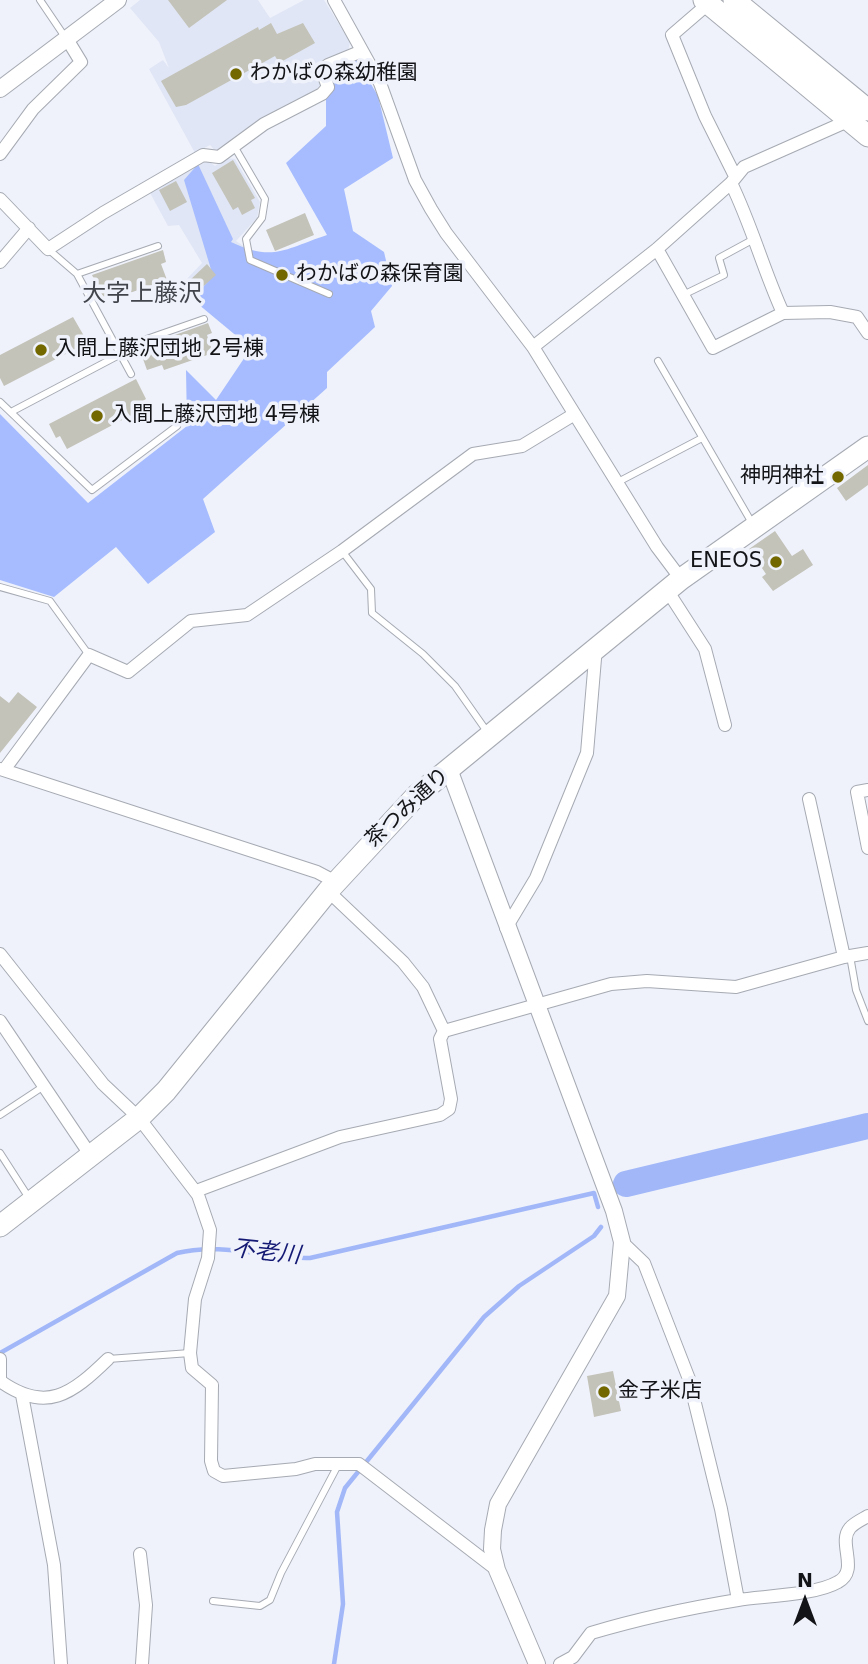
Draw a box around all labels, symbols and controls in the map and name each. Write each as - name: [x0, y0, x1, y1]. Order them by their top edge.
- place label: わかばの森幼稚園: [250, 61, 418, 87]
- marker: わかばの森幼稚園: [228, 66, 244, 82]
- place label: わかばの森保育園: [296, 262, 464, 288]
- marker: わかばの森保育園: [274, 267, 290, 283]
- district label: 大字上藤沢: [82, 281, 202, 309]
- place label: 入間上藤沢団地 2号棟: [55, 337, 264, 363]
- marker: 入間上藤沢団地 2号棟: [33, 342, 49, 358]
- place label: 入間上藤沢団地 4号棟: [111, 403, 320, 429]
- marker: 入間上藤沢団地 4号棟: [89, 408, 105, 424]
- place label: 神明神社: [740, 464, 824, 490]
- marker: 神明神社: [830, 469, 846, 485]
- place label: ENEOS: [690, 549, 762, 575]
- marker: ENEOS: [768, 554, 784, 570]
- street label: 茶つみ通り: [361, 763, 455, 853]
- water label: 不老川: [230, 1236, 302, 1270]
- place label: 金子米店: [618, 1379, 702, 1405]
- marker: 金子米店: [596, 1384, 612, 1400]
- north arrow: [770, 1566, 840, 1636]
- text: N: [797, 1569, 813, 1591]

